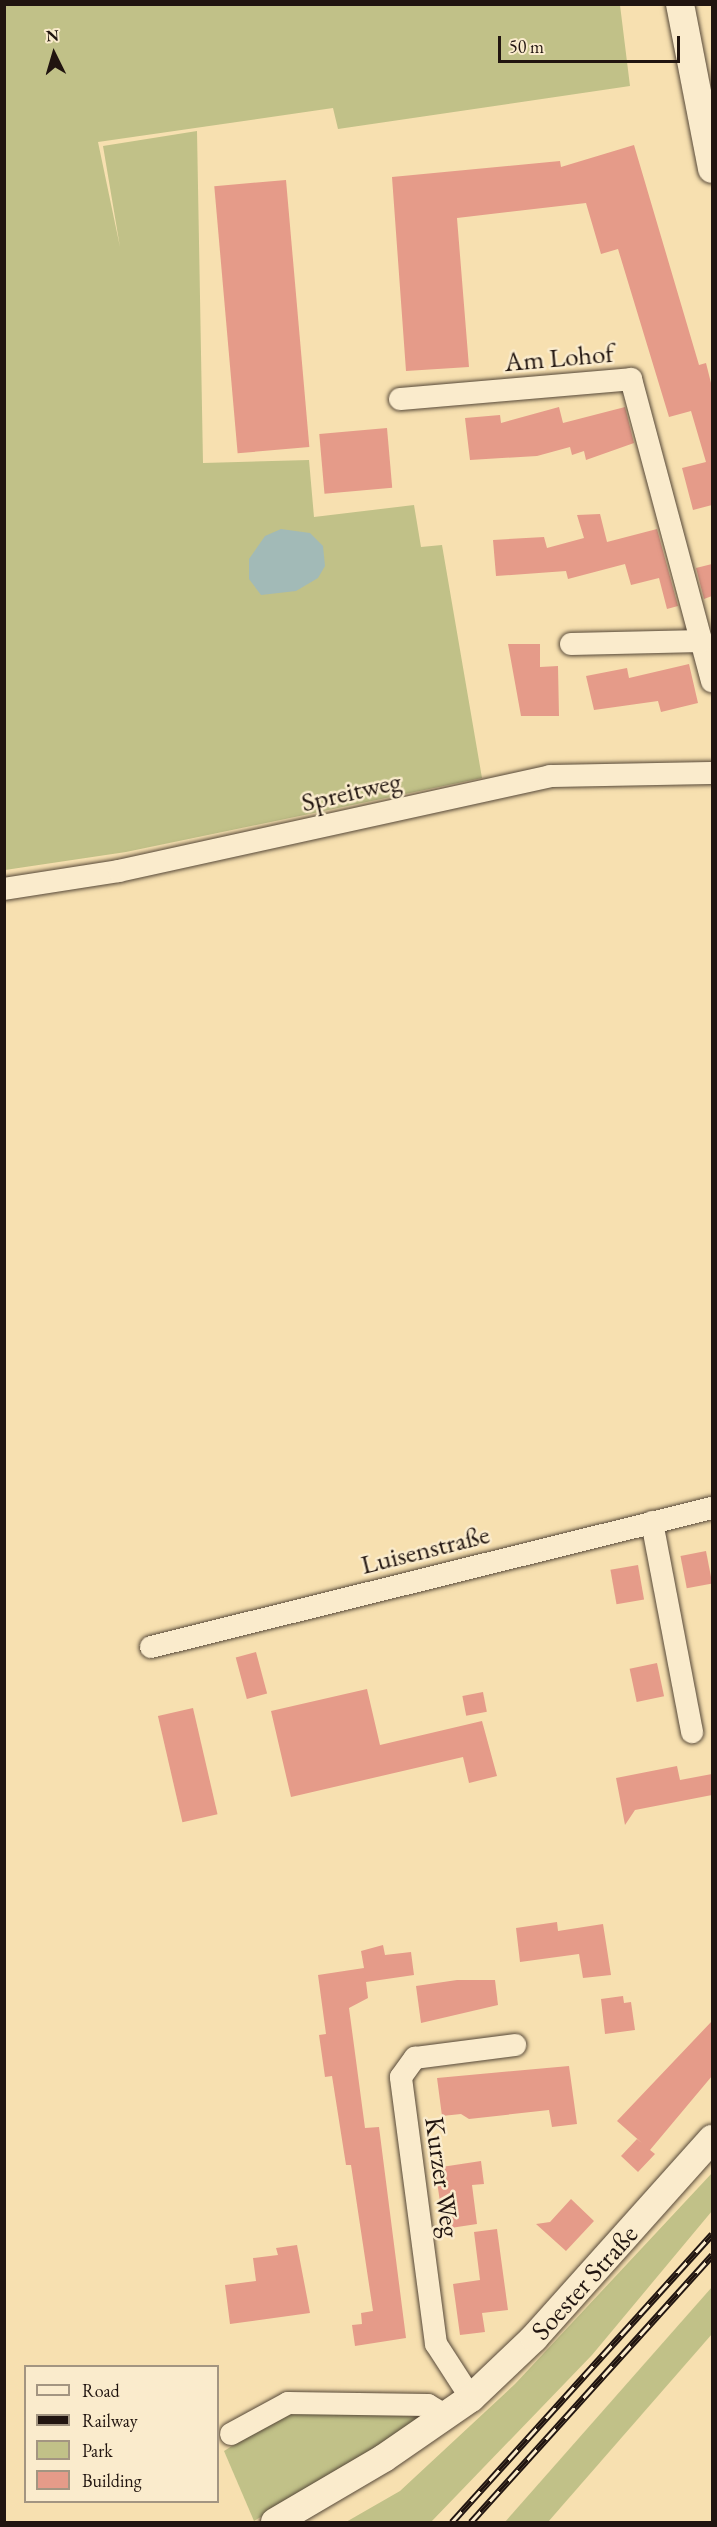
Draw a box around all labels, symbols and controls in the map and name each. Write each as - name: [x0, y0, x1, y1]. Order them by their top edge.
- north arrow: [24, 24, 84, 84]
- scale bar: [501, 24, 682, 62]
- text: N: [45, 25, 60, 47]
- text: 50 m: [509, 35, 544, 58]
- street label: Am Lohof: [503, 336, 615, 378]
- street label: Spreitweg: [298, 764, 404, 818]
- street label: Luisenstraße: [357, 1517, 493, 1581]
- street label: Kurzer Weg: [419, 2115, 467, 2239]
- street label: Soester Straße: [524, 2218, 644, 2346]
- legend: [24, 2365, 219, 2503]
- text: Road: [82, 2379, 120, 2402]
- text: Railway: [82, 2409, 138, 2432]
- text: Park: [82, 2439, 113, 2462]
- text: Building: [82, 2469, 142, 2492]

